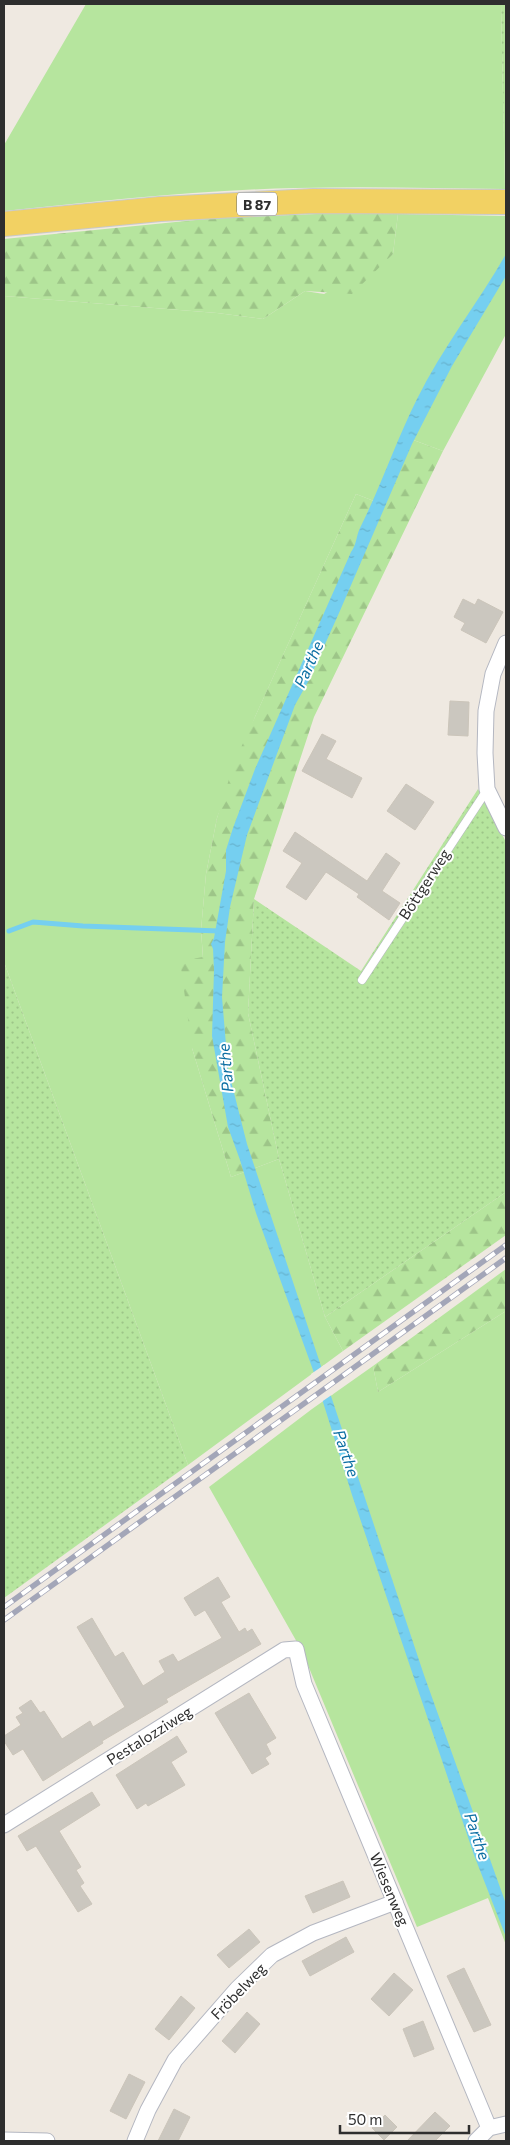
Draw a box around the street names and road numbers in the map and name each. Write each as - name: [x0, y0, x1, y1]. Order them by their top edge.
- road number: B 87: [237, 192, 277, 215]
- street label: Böttgerweg: [395, 845, 453, 923]
- street label: Pestalozziweg: [103, 1702, 195, 1768]
- street label: Wiesenweg: [366, 1850, 414, 1928]
- street label: Fröbelweg: [207, 1959, 269, 2023]

